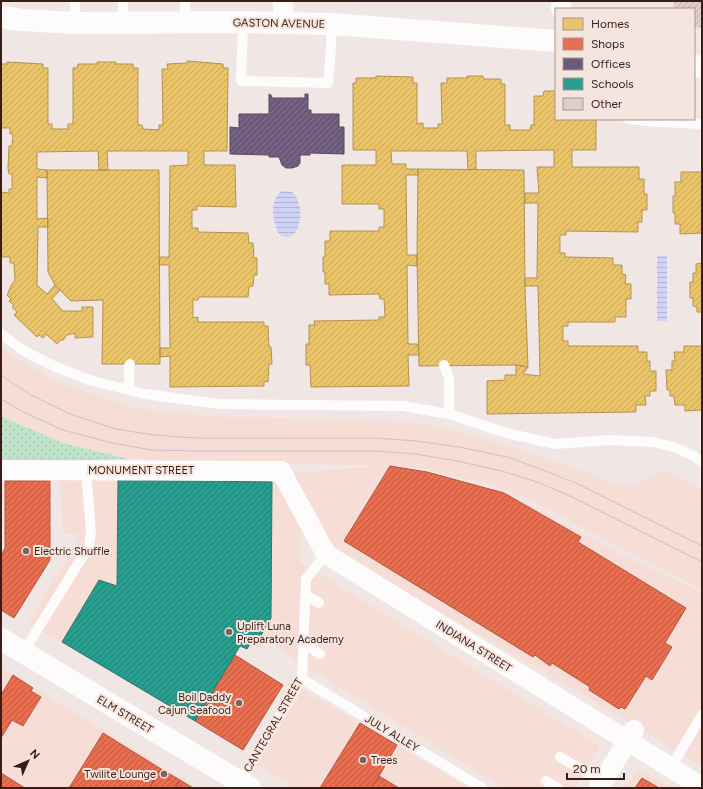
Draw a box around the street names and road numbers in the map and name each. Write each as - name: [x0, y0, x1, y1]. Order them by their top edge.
- street label: GASTON AVENUE: [233, 16, 325, 31]
- street label: MONUMENT STREET: [88, 464, 194, 477]
- street label: INDIANA STREET: [433, 618, 514, 675]
- street label: CANTEGRAL STREET: [241, 676, 306, 775]
- street label: ELM STREET: [94, 693, 155, 736]
- street label: JULY ALLEY: [362, 712, 421, 755]

